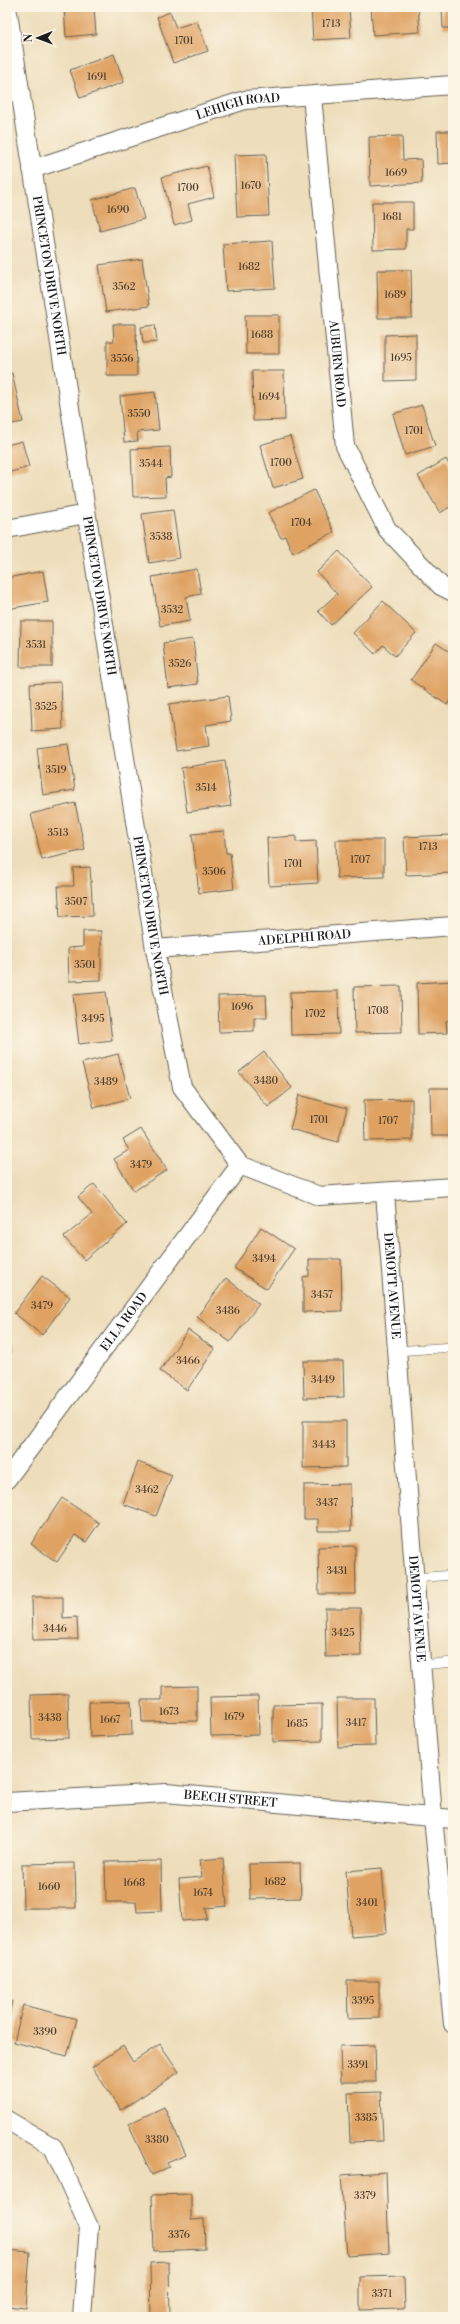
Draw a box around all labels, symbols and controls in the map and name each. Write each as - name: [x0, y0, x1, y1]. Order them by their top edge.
- north arrow: [18, 18, 58, 58]
- house number: 1713: [321, 18, 341, 30]
- text: N: [22, 33, 36, 43]
- house number: 1701: [174, 35, 194, 47]
- house number: 1691: [87, 71, 108, 83]
- street label: LEHIGH ROAD: [194, 90, 281, 123]
- house number: 1669: [385, 167, 407, 179]
- house number: 1670: [241, 180, 262, 192]
- house number: 1700: [177, 182, 199, 194]
- street label: PRINCETON DRIVE NORTH: [29, 195, 69, 357]
- house number: 1690: [107, 204, 130, 216]
- house number: 1681: [382, 211, 403, 223]
- house number: 1682: [238, 261, 260, 273]
- house number: 3562: [113, 281, 136, 293]
- house number: 1689: [384, 289, 406, 301]
- street label: AUBURN ROAD: [325, 319, 348, 408]
- house number: 1688: [251, 329, 273, 341]
- house number: 1695: [390, 352, 412, 364]
- house number: 3556: [111, 353, 133, 365]
- house number: 1694: [258, 391, 280, 403]
- house number: 3550: [127, 408, 151, 420]
- house number: 1701: [404, 425, 424, 437]
- house number: 1700: [270, 457, 292, 469]
- house number: 3544: [139, 458, 163, 470]
- street label: PRINCETON DRIVE NORTH: [79, 515, 119, 677]
- house number: 1704: [290, 517, 312, 529]
- house number: 3538: [150, 531, 172, 543]
- house number: 3532: [161, 604, 183, 616]
- house number: 3531: [26, 639, 47, 651]
- house number: 3526: [169, 658, 191, 670]
- house number: 3525: [35, 701, 58, 713]
- house number: 3519: [45, 764, 67, 776]
- house number: 3514: [196, 782, 216, 794]
- house number: 3513: [48, 827, 69, 839]
- street label: PRINCETON DRIVE NORTH: [129, 835, 171, 997]
- house number: 1713: [418, 841, 438, 853]
- house number: 1707: [350, 854, 370, 866]
- house number: 1701: [283, 858, 303, 870]
- house number: 3506: [202, 866, 226, 878]
- house number: 3507: [65, 896, 87, 908]
- street label: ADELPHI ROAD: [257, 927, 352, 949]
- house number: 3501: [74, 959, 97, 971]
- house number: 1696: [231, 1001, 253, 1013]
- house number: 1708: [367, 1005, 389, 1017]
- house number: 1702: [305, 1008, 326, 1020]
- house number: 3495: [81, 1013, 105, 1025]
- house number: 3480: [254, 1075, 279, 1087]
- house number: 3489: [94, 1076, 118, 1088]
- house number: 1701: [309, 1114, 329, 1126]
- house number: 1707: [378, 1115, 398, 1127]
- house number: 3479: [130, 1159, 152, 1171]
- street label: DEMOTT AVENUE: [380, 1232, 403, 1340]
- house number: 3494: [252, 1253, 276, 1265]
- street label: ELLA ROAD: [97, 1289, 151, 1354]
- house number: 3457: [311, 1289, 333, 1301]
- house number: 3479: [31, 1300, 53, 1312]
- house number: 3486: [216, 1305, 240, 1317]
- house number: 3466: [176, 1355, 200, 1367]
- house number: 3449: [311, 1374, 335, 1386]
- house number: 3443: [312, 1439, 336, 1451]
- house number: 3462: [135, 1484, 159, 1496]
- house number: 3437: [316, 1497, 338, 1509]
- street label: DEMOTT AVENUE: [405, 1555, 428, 1663]
- house number: 3431: [326, 1565, 348, 1577]
- house number: 3446: [43, 1623, 67, 1635]
- house number: 3425: [332, 1627, 355, 1639]
- house number: 1673: [159, 1706, 179, 1718]
- house number: 1679: [224, 1711, 244, 1723]
- house number: 3438: [38, 1712, 62, 1724]
- house number: 1667: [100, 1714, 120, 1726]
- house number: 3417: [346, 1717, 366, 1729]
- house number: 1685: [286, 1718, 308, 1730]
- street label: BEECH STREET: [182, 1788, 278, 1811]
- house number: 1682: [264, 1876, 286, 1888]
- house number: 1668: [123, 1877, 145, 1889]
- house number: 1660: [38, 1881, 61, 1893]
- house number: 1674: [193, 1887, 213, 1899]
- house number: 3401: [356, 1897, 379, 1909]
- house number: 3395: [352, 1995, 375, 2007]
- house number: 3390: [33, 2026, 57, 2038]
- house number: 3391: [347, 2059, 369, 2071]
- house number: 3385: [355, 2112, 378, 2124]
- house number: 3380: [145, 2134, 169, 2146]
- house number: 3379: [354, 2190, 376, 2202]
- house number: 3376: [168, 2229, 190, 2241]
- house number: 3371: [372, 2288, 393, 2300]

